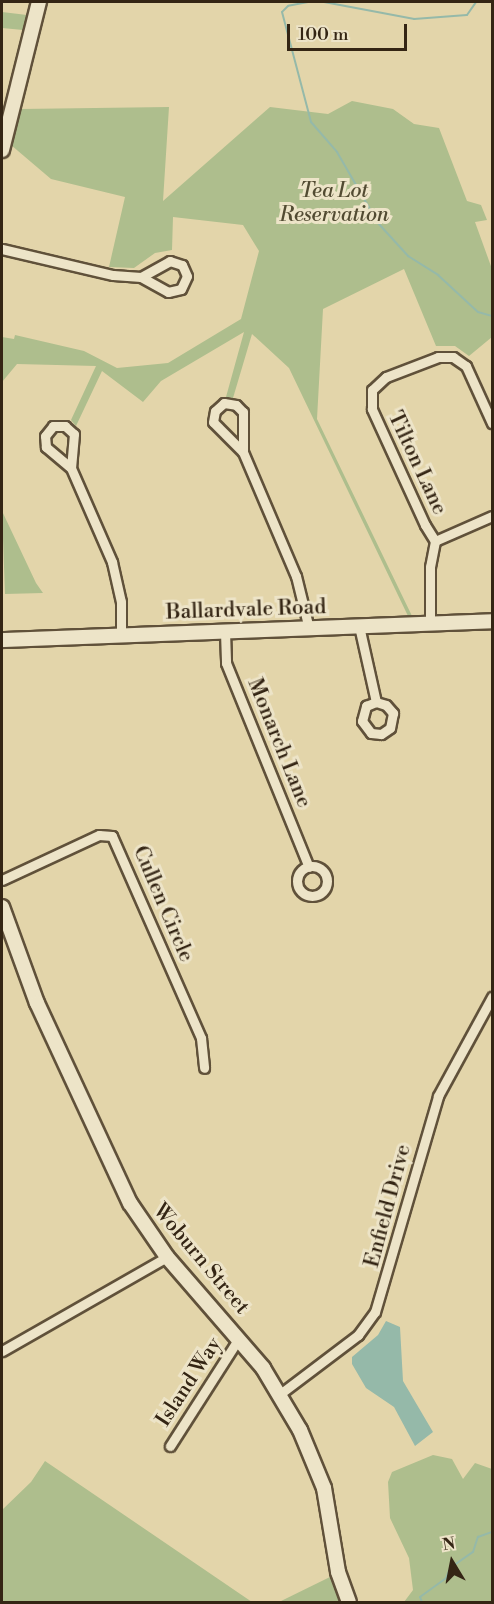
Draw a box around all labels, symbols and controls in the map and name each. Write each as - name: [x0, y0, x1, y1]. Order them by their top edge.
- scale bar: [290, 12, 410, 50]
- text: 100 m: [298, 23, 349, 46]
- park label: Tea Lot Reservation: [279, 178, 389, 228]
- street label: Tilton Lane: [382, 407, 452, 519]
- street label: Ballardvale Road: [165, 595, 327, 625]
- street label: Monarch Lane: [242, 675, 316, 811]
- street label: Cullen Circle: [127, 842, 199, 966]
- street label: Enfield Drive: [359, 1142, 417, 1270]
- street label: Woburn Street: [147, 1199, 255, 1319]
- street label: Island Way: [151, 1333, 227, 1431]
- north arrow: [422, 1532, 482, 1592]
- text: N: [441, 1533, 457, 1555]

